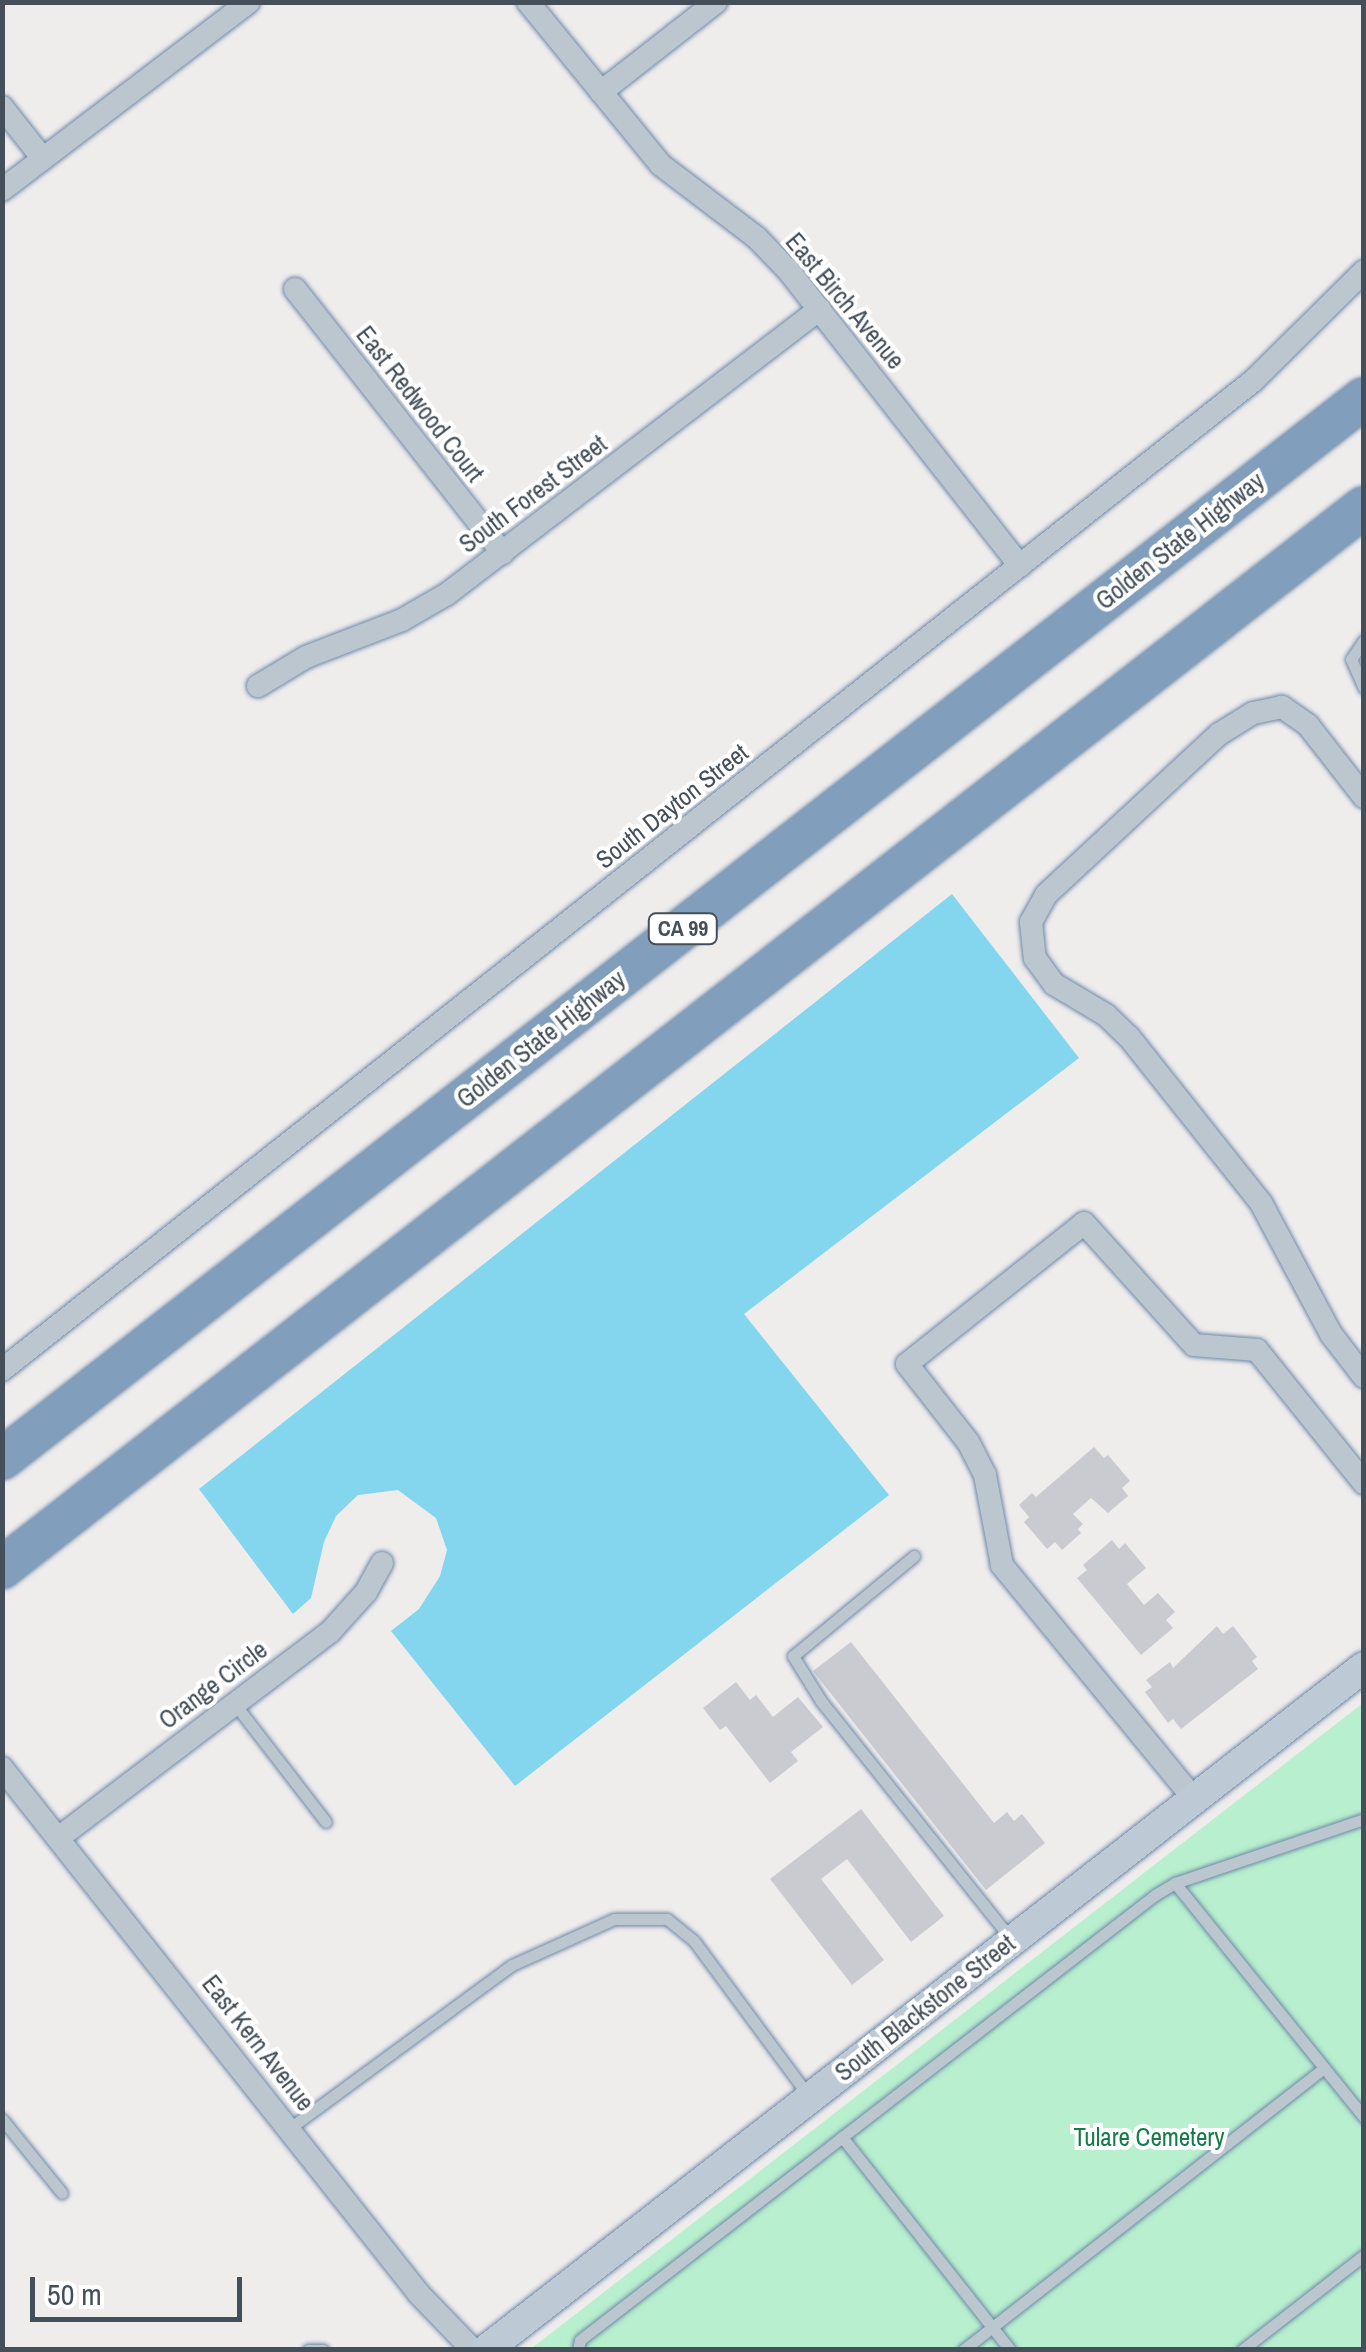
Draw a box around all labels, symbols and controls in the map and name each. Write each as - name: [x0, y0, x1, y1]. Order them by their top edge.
- street label: East Birch Avenue: [779, 226, 911, 376]
- street label: East Redwood Court: [350, 320, 490, 488]
- street label: South Forest Street: [453, 429, 613, 559]
- street label: Golden State Highway: [1090, 466, 1270, 616]
- street label: South Dayton Street: [590, 737, 754, 875]
- road number: CA 99: [646, 912, 720, 946]
- street label: Golden State Highway: [451, 964, 631, 1114]
- street label: Orange Circle: [153, 1635, 273, 1735]
- street label: South Blackstone Street: [829, 1928, 1021, 2088]
- street label: East Kern Avenue: [195, 1969, 321, 2117]
- park label: Tulare Cemetery: [1074, 2122, 1224, 2152]
- scale bar: [35, 2257, 248, 2319]
- text: 50 m: [47, 2274, 102, 2314]

